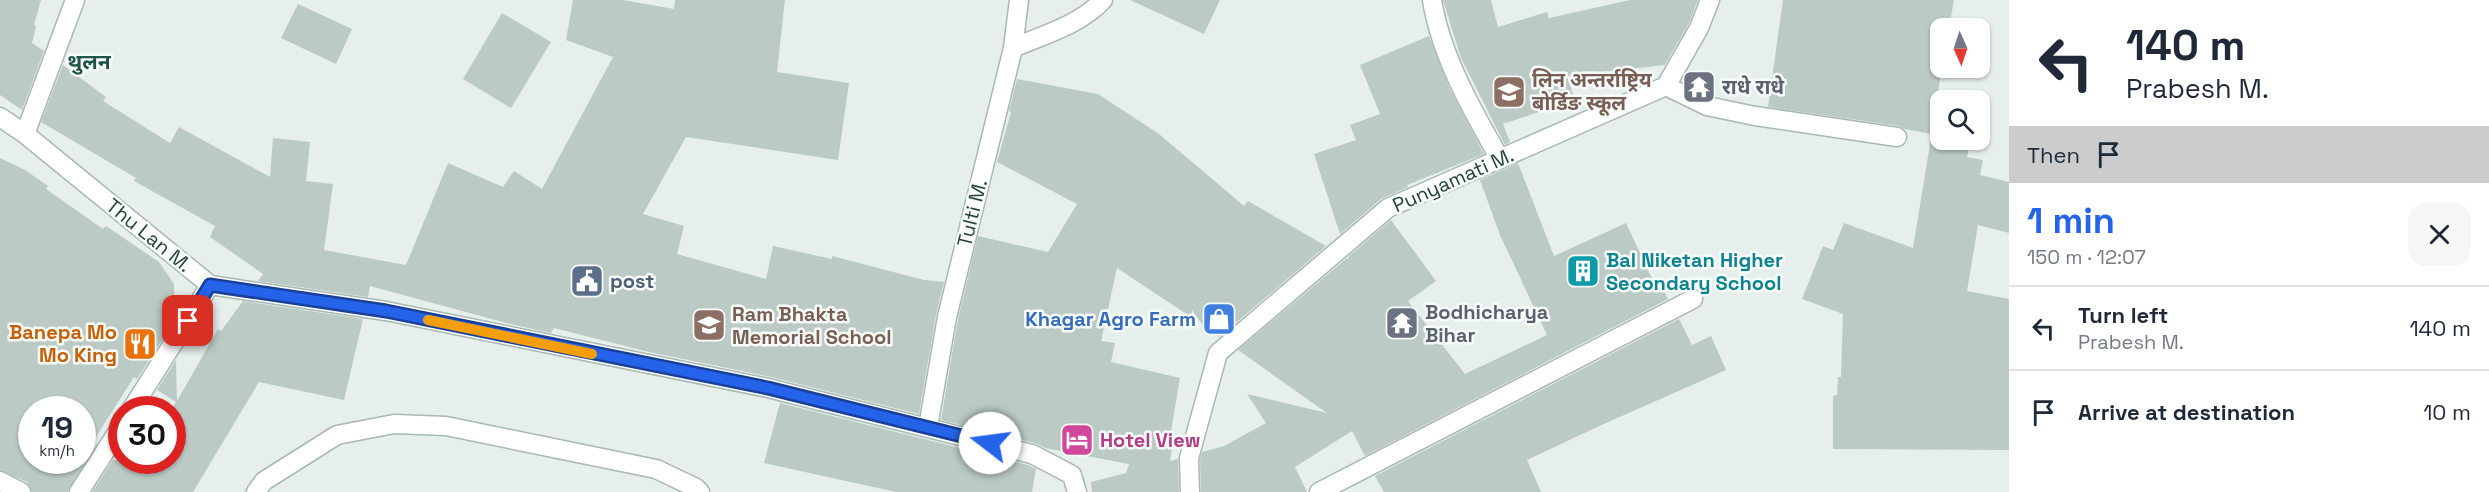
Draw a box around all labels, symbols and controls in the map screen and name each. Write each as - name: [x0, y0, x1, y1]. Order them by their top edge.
- north arrow: [1930, 18, 1990, 78]
- map controls: [1930, 18, 1990, 150]
- text: 140 m: [2126, 19, 2245, 72]
- icon: left: [2027, 24, 2105, 102]
- district label: थुलन: [67, 48, 112, 75]
- place label: लिन अन्तर्राष्ट्रिय बोर्डिङ स्कूल: [1532, 67, 1652, 116]
- temple icon: राधे राधे: [1681, 69, 1717, 105]
- text: Prabesh M.: [2126, 71, 2269, 106]
- school or university icon: लिन अन्तर्राष्ट्रिय बोर्डिङ स्कूल: [1491, 74, 1527, 110]
- place label: राधे राधे: [1722, 74, 1785, 100]
- button: search: [1930, 90, 1990, 150]
- icon: arrive: [2092, 138, 2125, 171]
- text: Then: [2027, 141, 2080, 169]
- street label: Punyamati M.: [1388, 142, 1518, 218]
- street label: Tulti M.: [951, 176, 993, 250]
- street label: Thu Lan M.: [101, 192, 197, 278]
- text: 1 min: [2027, 198, 2115, 244]
- button: close: [2408, 203, 2471, 266]
- text: 150 m · 12:07: [2027, 244, 2146, 270]
- place label: Bal Niketan Higher Secondary School: [1606, 247, 1783, 296]
- building icon: Bal Niketan Higher Secondary School: [1565, 253, 1601, 289]
- public building icon: post: [569, 263, 605, 299]
- place label: post: [610, 268, 654, 294]
- pin: [162, 295, 213, 346]
- place label: Bodhicharya Bihar: [1425, 299, 1549, 348]
- place label: Ram Bhakta Memorial School: [732, 301, 892, 350]
- shop icon: Khagar Agro Farm: [1201, 301, 1237, 337]
- text: Turn left: [2078, 301, 2168, 329]
- icon: arrive: [171, 304, 204, 337]
- temple icon: Bodhicharya Bihar: [1384, 305, 1420, 341]
- place label: Khagar Agro Farm: [1025, 306, 1196, 332]
- school or university icon: Ram Bhakta Memorial School: [691, 307, 727, 343]
- icon: left: [2027, 312, 2060, 345]
- text: 140 m: [2409, 314, 2471, 342]
- place label: Banepa Mo Mo King: [9, 319, 117, 368]
- restaurant icon: Banepa Mo Mo King: [122, 326, 158, 362]
- text: Prabesh M.: [2078, 329, 2184, 355]
- speed limit sign: 30: [108, 396, 186, 474]
- icon: arrive: [2027, 396, 2060, 429]
- text: Arrive at destination: [2078, 398, 2295, 426]
- text: 10 m: [2423, 398, 2471, 426]
- text: 19: [41, 408, 73, 447]
- position arrow: [958, 411, 1022, 475]
- hotel icon: Hotel View: [1059, 422, 1095, 458]
- place label: Hotel View: [1100, 427, 1200, 453]
- text: km/h: [39, 441, 75, 460]

